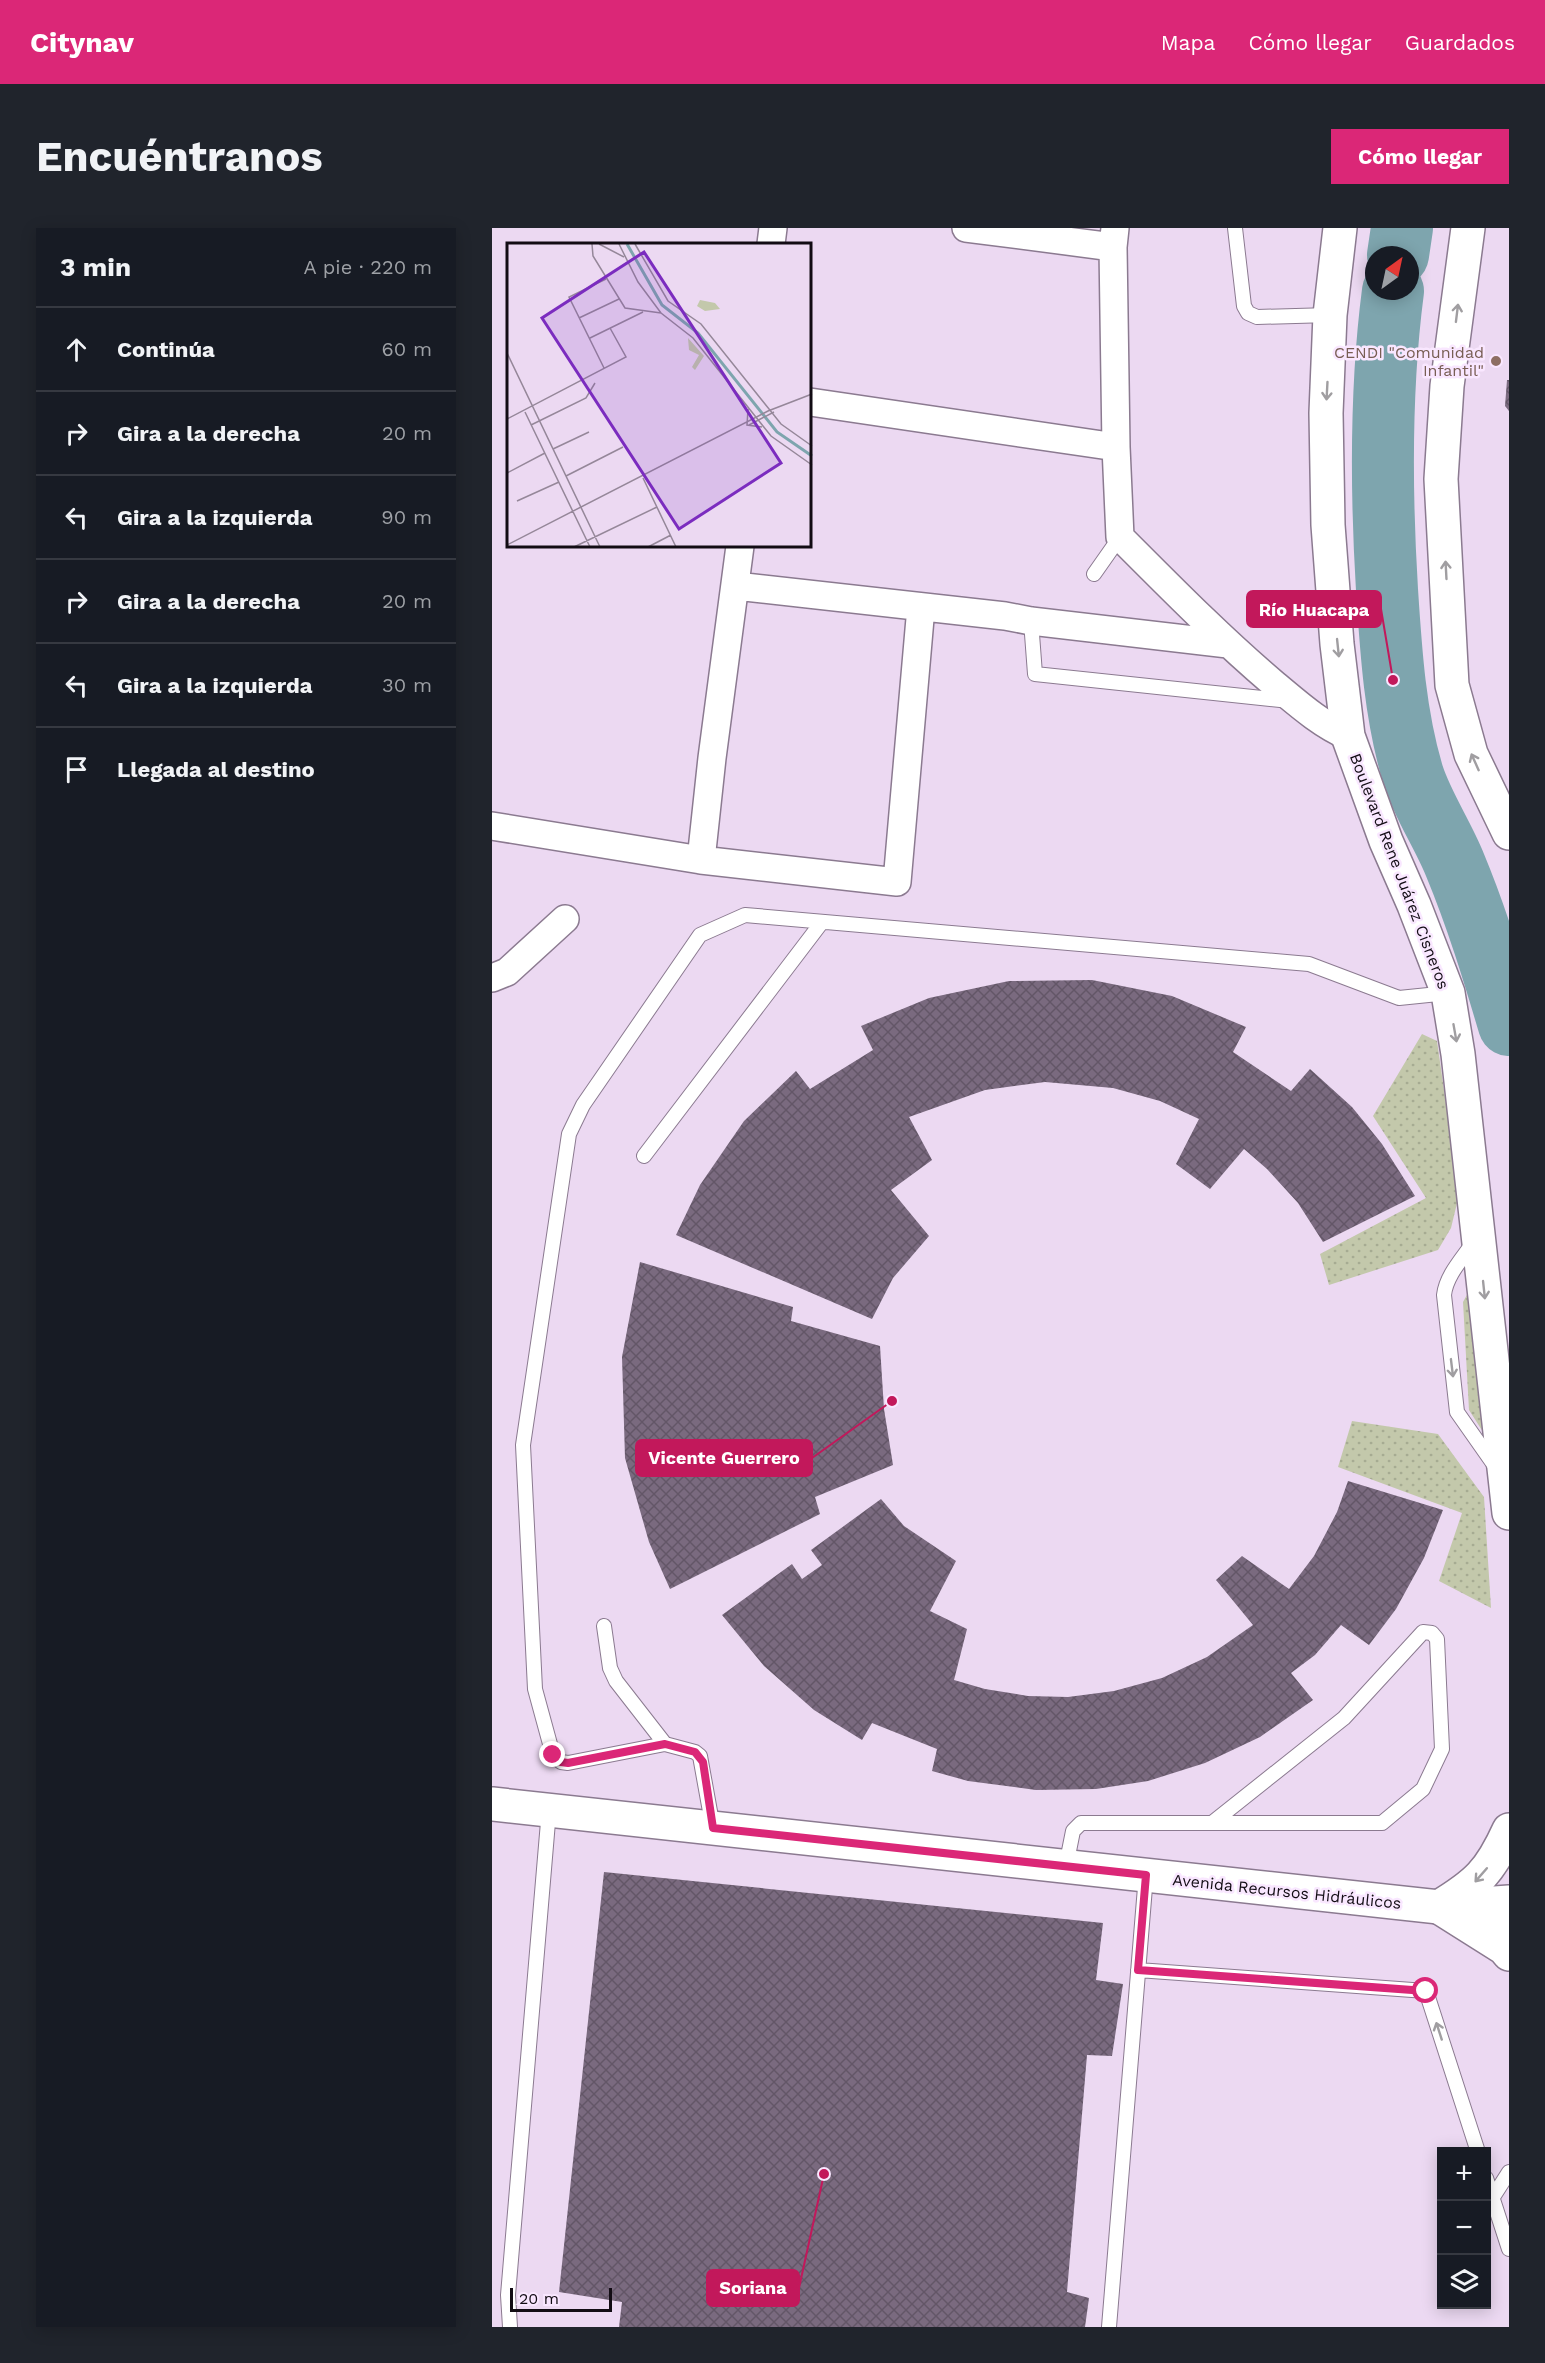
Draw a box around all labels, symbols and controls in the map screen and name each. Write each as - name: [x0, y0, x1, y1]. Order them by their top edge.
- text: Citynav: [30, 26, 134, 59]
- text: Mapa: [1161, 30, 1215, 55]
- text: Cómo llegar: [1248, 30, 1372, 55]
- text: Guardados: [1405, 30, 1515, 55]
- button: Cómo llegar: [1331, 129, 1509, 184]
- text: Encuéntranos: [36, 132, 323, 181]
- inset map: [507, 243, 812, 548]
- north arrow: [1365, 246, 1419, 300]
- text: 3 min: [60, 252, 131, 282]
- text: A pie · 220 m: [304, 255, 432, 279]
- one-way arrow: [1451, 304, 1462, 324]
- icon: ahead: [60, 333, 93, 366]
- text: Continúa: [117, 337, 215, 362]
- text: 60 m: [382, 337, 432, 361]
- place label: CENDI "Comunidad Infantil": [1334, 343, 1484, 380]
- marker: CENDI "Comunidad Infantil": [1489, 354, 1503, 368]
- one-way arrow: [1321, 380, 1332, 400]
- icon: right: [60, 417, 93, 450]
- text: Gira a la derecha: [117, 421, 300, 446]
- text: 20 m: [382, 421, 432, 445]
- icon: left: [60, 501, 93, 534]
- text: Gira a la izquierda: [117, 505, 313, 530]
- text: 90 m: [381, 505, 432, 529]
- one-way arrow: [1440, 561, 1451, 581]
- icon: right: [60, 585, 93, 618]
- text: Gira a la derecha: [117, 589, 300, 614]
- text: 20 m: [382, 589, 432, 613]
- callout: Río Huacapa: [1247, 591, 1381, 627]
- text: Río Huacapa: [1259, 599, 1370, 620]
- one-way arrow: [1333, 638, 1344, 658]
- icon: left: [60, 669, 93, 702]
- text: Gira a la izquierda: [117, 673, 313, 698]
- text: 30 m: [382, 673, 432, 697]
- street label: Boulevard Rene Juárez Cisneros: [1346, 751, 1453, 992]
- icon: arrive: [60, 753, 93, 786]
- one-way arrow: [1468, 753, 1480, 771]
- text: Llegada al destino: [117, 757, 315, 782]
- one-way arrow: [1450, 1023, 1461, 1043]
- one-way arrow: [1478, 1279, 1489, 1299]
- one-way arrow: [1447, 1358, 1458, 1378]
- callout: Vicente Guerrero: [636, 1440, 812, 1476]
- text: Vicente Guerrero: [648, 1447, 800, 1468]
- route end: [539, 1741, 565, 1767]
- one-way arrow: [1474, 1867, 1488, 1882]
- street label: Avenida Recursos Hidráulicos: [1172, 1870, 1402, 1913]
- route start: [1412, 1977, 1438, 2003]
- one-way arrow: [1432, 2022, 1443, 2041]
- map controls: [1437, 2147, 1491, 2309]
- button: +: [1437, 2147, 1491, 2201]
- button: −: [1437, 2201, 1491, 2255]
- button: layers: [1437, 2255, 1491, 2309]
- callout: Soriana: [707, 2270, 799, 2306]
- text: Soriana: [719, 2277, 787, 2298]
- scale bar: [510, 2285, 612, 2312]
- text: 20 m: [519, 2289, 559, 2308]

